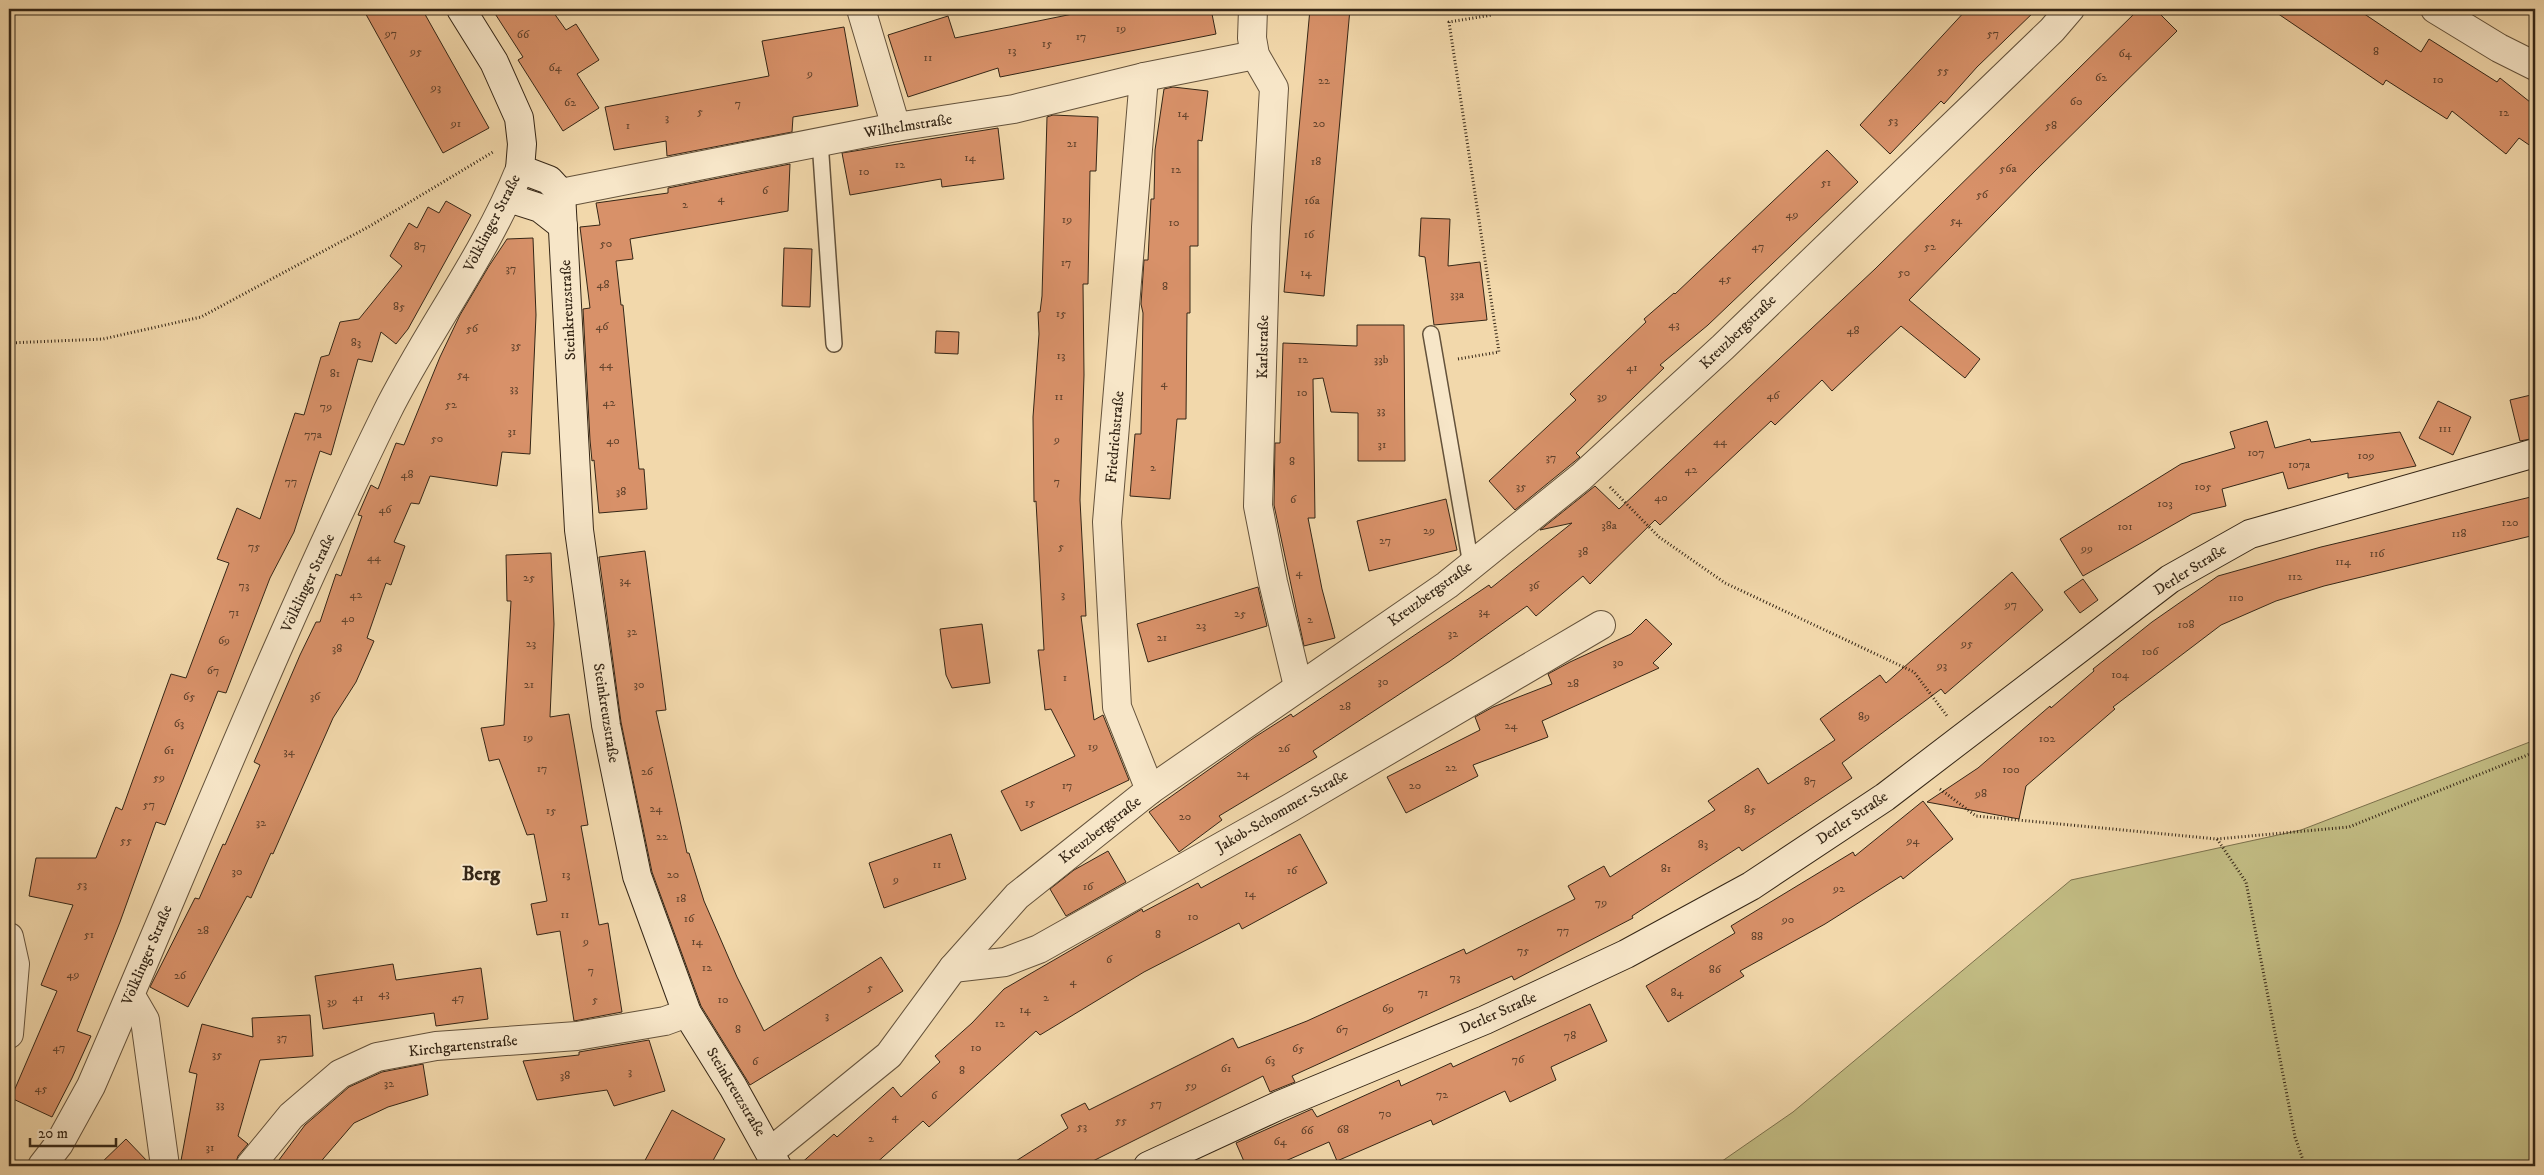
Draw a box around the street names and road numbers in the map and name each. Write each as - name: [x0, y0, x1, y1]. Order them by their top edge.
- street label: Wilhelmstraße: [862, 110, 953, 142]
- street label: Völklinger Straße: [459, 171, 525, 276]
- street label: Steinkreuzstraße: [556, 259, 580, 361]
- street label: Kreuzbergstraße: [1696, 291, 1780, 373]
- street label: Karlstraße: [1253, 315, 1273, 379]
- street label: Friedrichstraße: [1102, 390, 1128, 484]
- street label: Völklinger Straße: [276, 531, 339, 636]
- street label: Derler Straße: [2150, 540, 2230, 600]
- street label: Kreuzbergstraße: [1384, 557, 1476, 631]
- street label: Steinkreuzstraße: [589, 662, 623, 764]
- street label: Jakob-Schommer-Straße: [1211, 765, 1351, 858]
- street label: Derler Straße: [1813, 787, 1891, 849]
- street label: Kreuzbergstraße: [1055, 792, 1145, 868]
- street label: Völklinger Straße: [117, 902, 177, 1009]
- street label: Derler Straße: [1457, 988, 1539, 1038]
- street label: Kirchgartenstraße: [408, 1031, 518, 1061]
- street label: Steinkreuzstraße: [702, 1044, 770, 1140]

